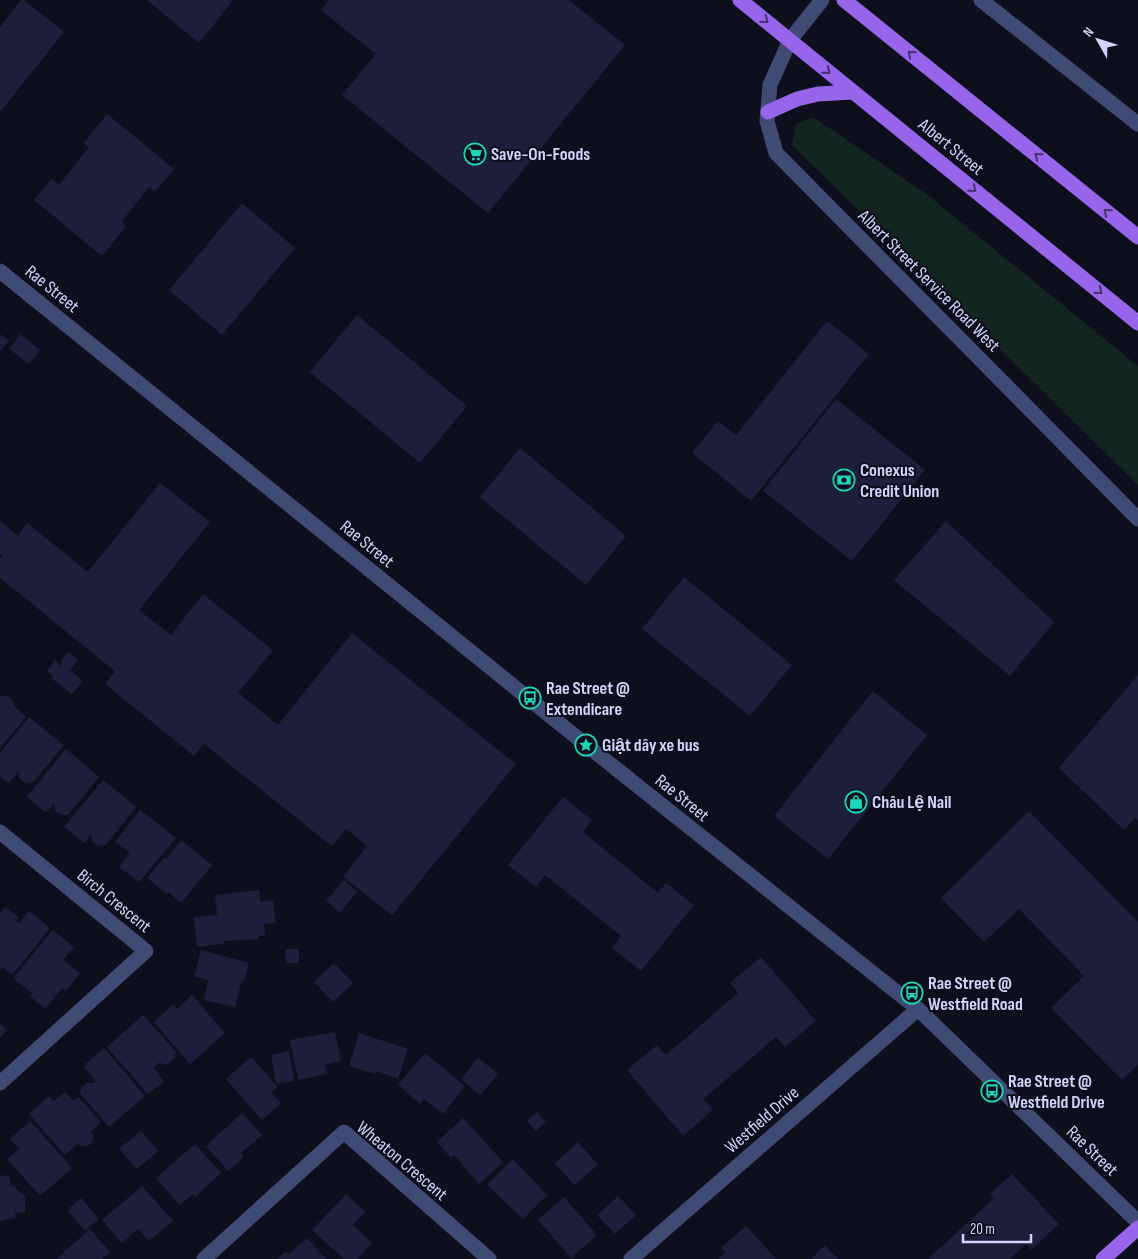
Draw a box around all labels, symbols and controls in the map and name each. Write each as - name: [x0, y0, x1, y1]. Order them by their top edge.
- one-way arrow: [759, 15, 768, 23]
- north arrow: [1073, 15, 1123, 65]
- text: N: [1079, 24, 1097, 40]
- one-way arrow: [908, 51, 917, 60]
- one-way arrow: [822, 66, 831, 75]
- street label: Albert Street: [913, 114, 988, 180]
- supermarket icon: Save-On-Foods: [463, 142, 487, 166]
- place label: Save-On-Foods: [491, 144, 590, 165]
- one-way arrow: [1035, 153, 1044, 161]
- one-way arrow: [967, 184, 976, 193]
- street label: Albert Street Service Road West: [853, 205, 1005, 357]
- one-way arrow: [1104, 209, 1113, 217]
- street label: Rae Street: [21, 261, 84, 317]
- one-way arrow: [1093, 286, 1102, 294]
- place label: Conexus Credit Union: [860, 460, 939, 502]
- bank icon: Conexus Credit Union: [832, 468, 856, 492]
- street label: Rae Street: [336, 516, 399, 572]
- place label: Rae Street @ Extendicare: [546, 678, 630, 720]
- bus stop icon: Rae Street @ Extendicare: [518, 686, 542, 710]
- place icon: Giật dây xe bus: [574, 733, 598, 757]
- place label: Giật dây xe bus: [602, 735, 700, 756]
- street label: Rae Street: [651, 770, 714, 826]
- shop icon: Châu Lệ Nail: [844, 790, 868, 814]
- place label: Châu Lệ Nail: [872, 792, 951, 813]
- street label: Birch Crescent: [73, 865, 156, 937]
- place label: Rae Street @ Westfield Road: [928, 973, 1023, 1015]
- bus stop icon: Rae Street @ Westfield Road: [900, 981, 924, 1005]
- place label: Rae Street @ Westfield Drive: [1008, 1071, 1105, 1113]
- bus stop icon: Rae Street @ Westfield Drive: [980, 1079, 1004, 1103]
- street label: Westfield Drive: [721, 1082, 803, 1158]
- street label: Wheaton Crescent: [352, 1117, 452, 1205]
- street label: Rae Street: [1062, 1122, 1122, 1181]
- scale bar: [963, 1212, 1030, 1244]
- text: 20 m: [970, 1220, 995, 1239]

